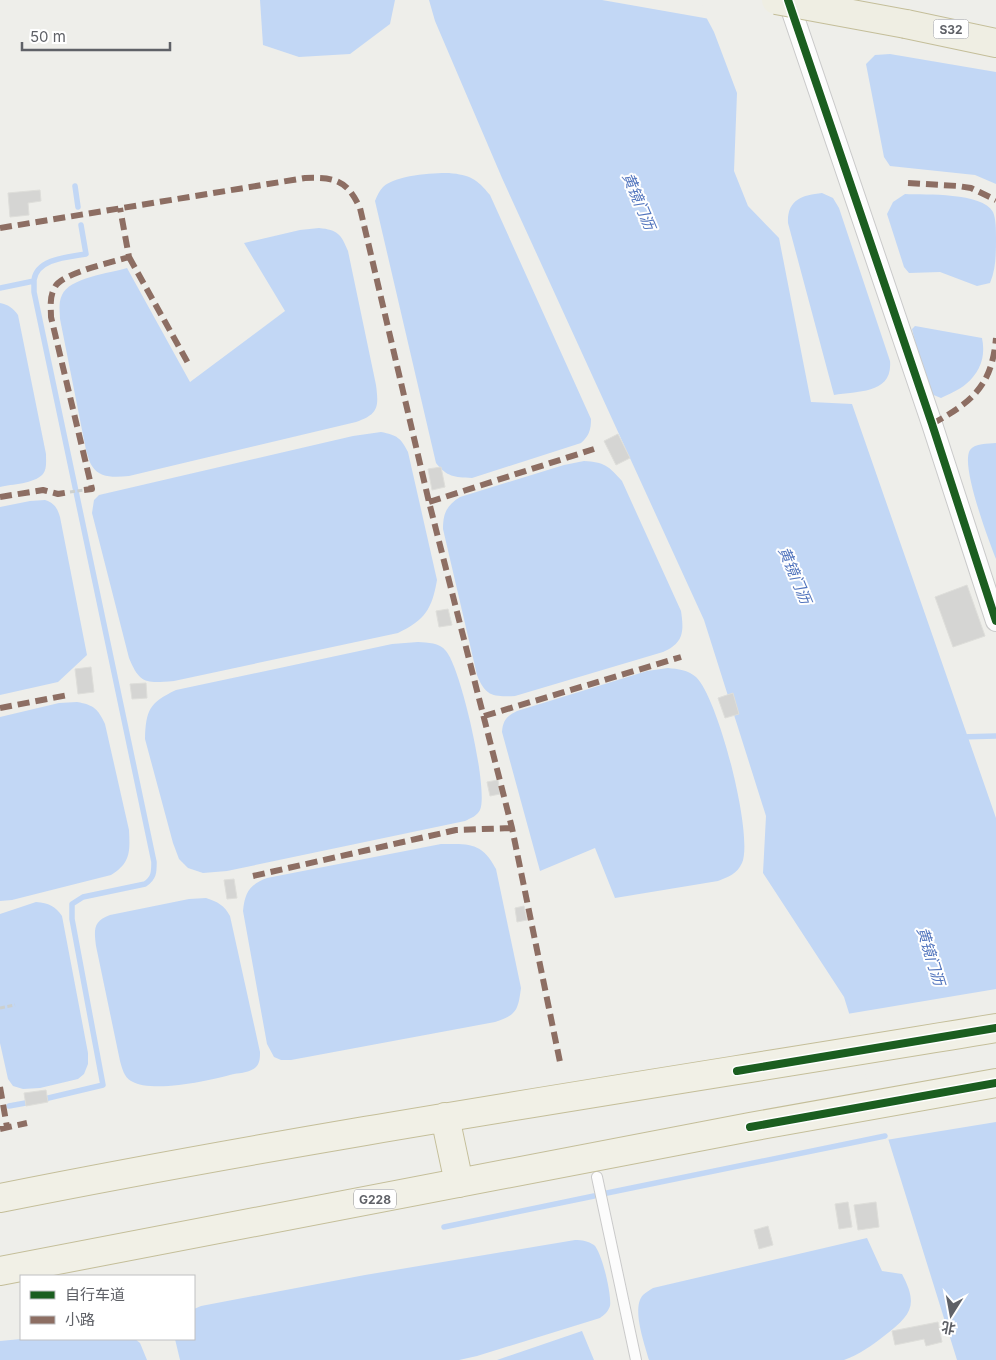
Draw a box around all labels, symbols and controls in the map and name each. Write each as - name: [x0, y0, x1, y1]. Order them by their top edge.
- scale bar: [22, 20, 170, 52]
- road number: S32: [934, 20, 968, 38]
- text: 50 m: [30, 27, 66, 46]
- water label: 黄镜门沥: [619, 170, 661, 235]
- water label: 黄镜门沥: [775, 544, 817, 609]
- water label: 黄镜门沥: [913, 925, 950, 990]
- road number: G228: [354, 1190, 396, 1208]
- legend: [20, 1275, 195, 1340]
- text: 自行车道: [65, 1285, 125, 1304]
- north arrow: [926, 1290, 976, 1340]
- text: 小路: [65, 1310, 95, 1329]
- text: 北: [940, 1319, 957, 1338]

